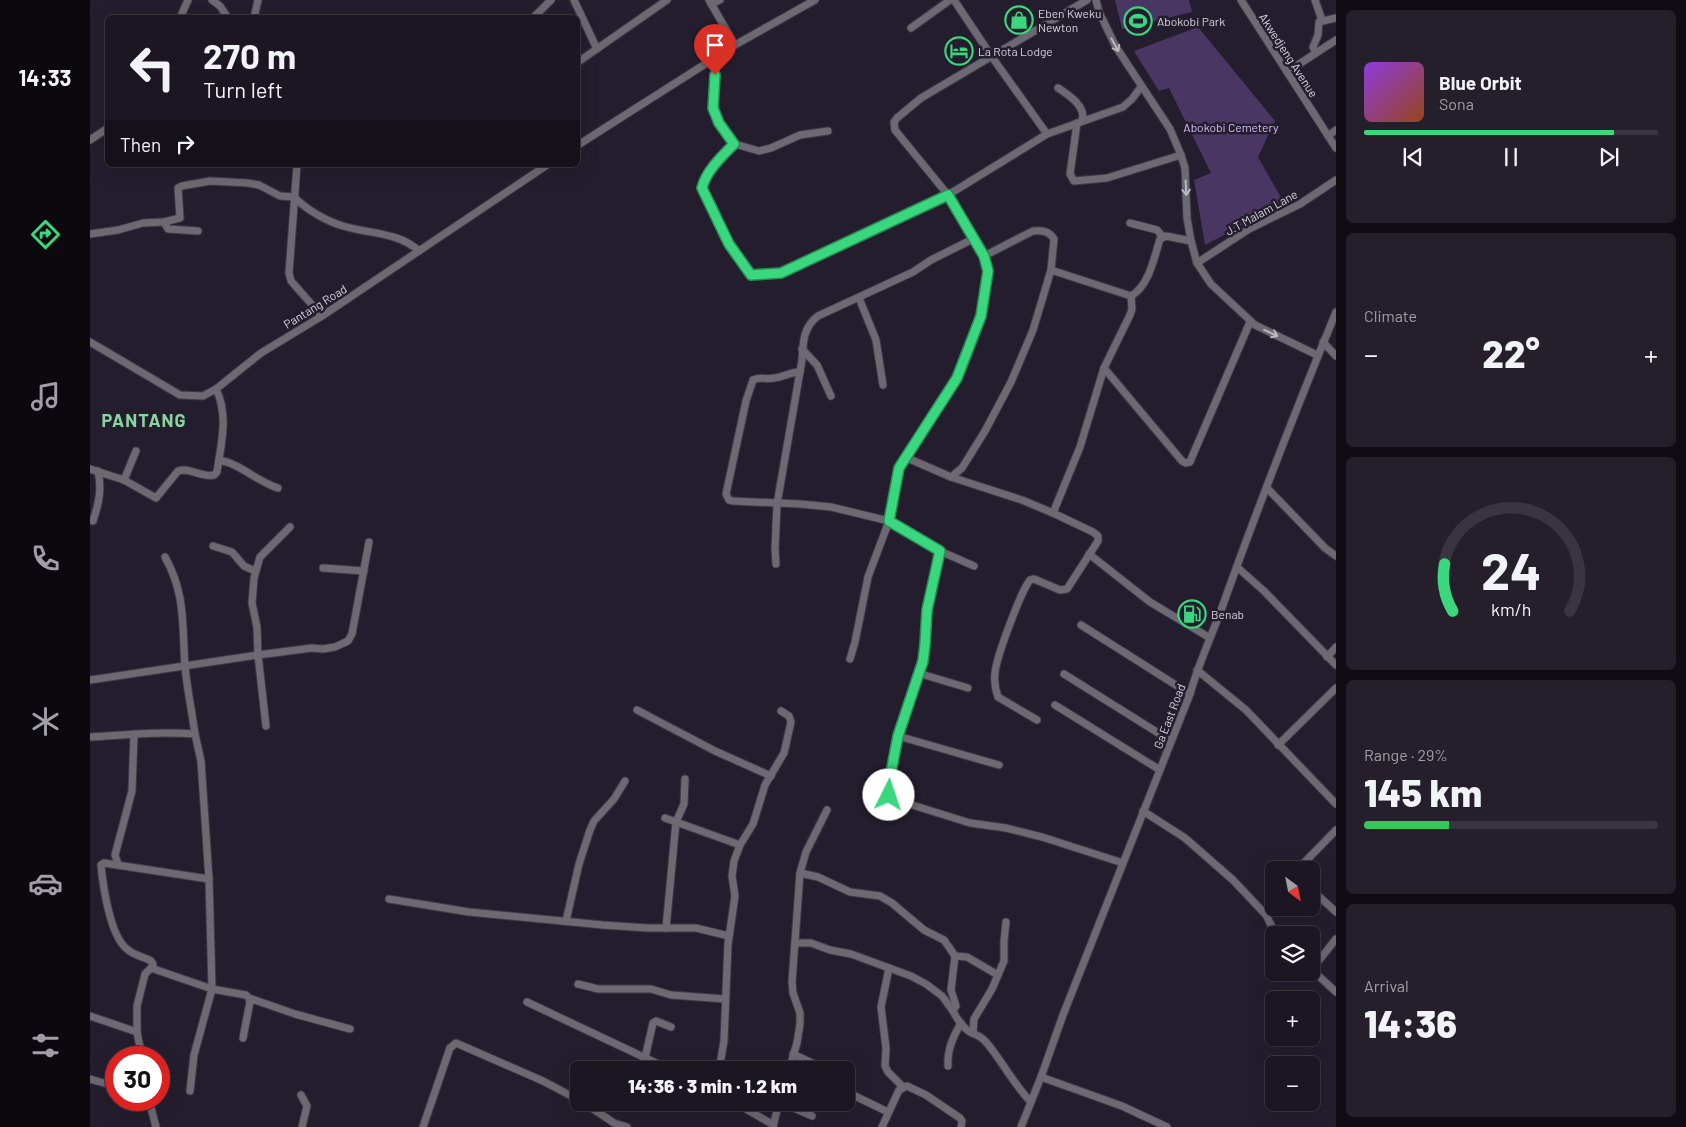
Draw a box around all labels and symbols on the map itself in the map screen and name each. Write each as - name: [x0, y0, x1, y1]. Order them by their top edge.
- shop icon: Eben Kweku Newton: [1004, 5, 1034, 35]
- place label: Eben Kweku Newton: [1038, 6, 1101, 34]
- sports icon: Abokobi Park: [1123, 6, 1153, 36]
- street label: Akwedjeng Avenue: [1257, 10, 1321, 100]
- place label: Abokobi Park: [1157, 14, 1225, 28]
- pin: [694, 24, 736, 75]
- hotel icon: La Rota Lodge: [944, 36, 974, 66]
- one-way arrow: [1110, 37, 1120, 52]
- place label: La Rota Lodge: [978, 44, 1053, 58]
- park label: Abokobi Cemetery: [1183, 120, 1279, 134]
- one-way arrow: [1181, 180, 1190, 196]
- street label: J.T Malam Lane: [1222, 186, 1300, 238]
- street label: Pantang Road: [281, 281, 349, 331]
- one-way arrow: [1263, 329, 1278, 338]
- district label: PANTANG: [101, 409, 187, 431]
- fuel station icon: Benab: [1177, 599, 1207, 629]
- place label: Benab: [1211, 607, 1244, 621]
- street label: Ga East Road: [1150, 682, 1188, 750]
- position arrow: [862, 768, 914, 820]
- north arrow: [1265, 861, 1320, 916]
- speed limit sign: 30: [105, 1046, 170, 1111]

